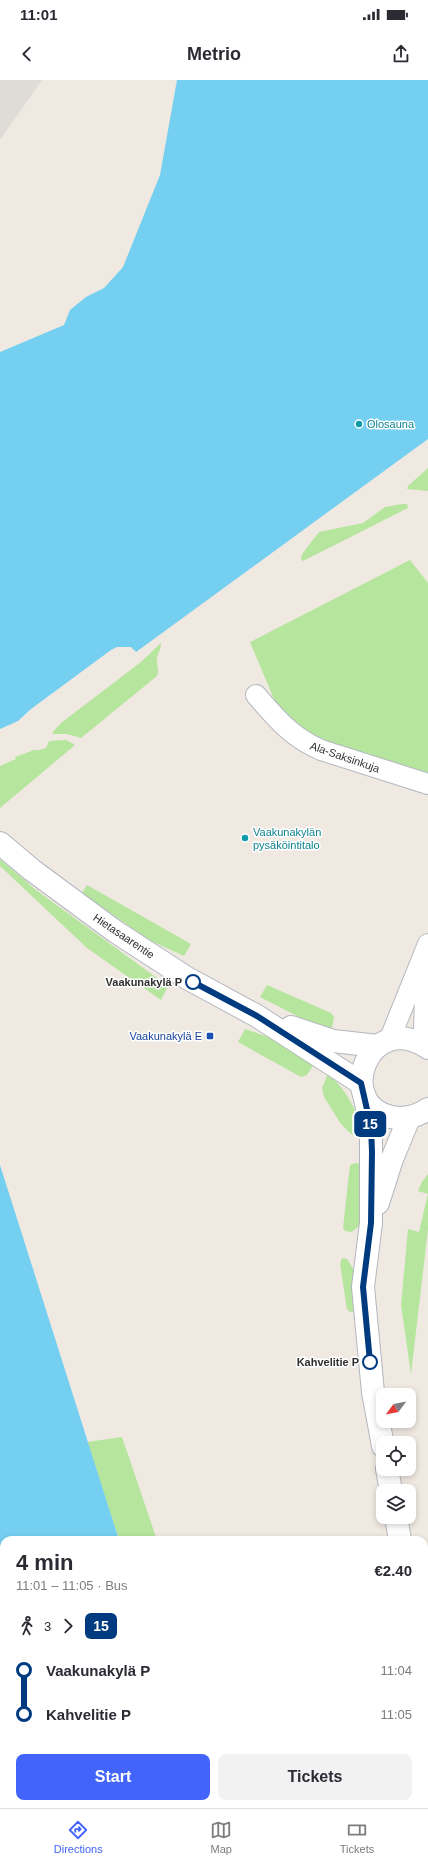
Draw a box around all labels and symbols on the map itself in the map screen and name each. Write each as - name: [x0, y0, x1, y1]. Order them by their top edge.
- place label: Olosauna: [367, 418, 415, 430]
- marker: Olosauna: [354, 419, 364, 429]
- street label: Ala-Saksinkuja: [309, 739, 382, 775]
- place label: Vaakunakylän pysäköintitalo: [253, 826, 321, 851]
- marker: Vaakunakylän pysäköintitalo: [240, 833, 250, 843]
- street label: Hietasaarentie: [91, 911, 157, 961]
- marker: Vaakunakylä P: [185, 974, 201, 990]
- place label: Vaakunakylä P: [106, 976, 182, 988]
- place label: Vaakunakylä E: [129, 1030, 202, 1042]
- marker: Vaakunakylä E: [205, 1031, 215, 1041]
- line badge: 15: [352, 1111, 388, 1137]
- marker: Kahvelitie P: [362, 1354, 378, 1370]
- place label: Kahvelitie P: [297, 1356, 359, 1368]
- north arrow: [376, 1388, 416, 1428]

